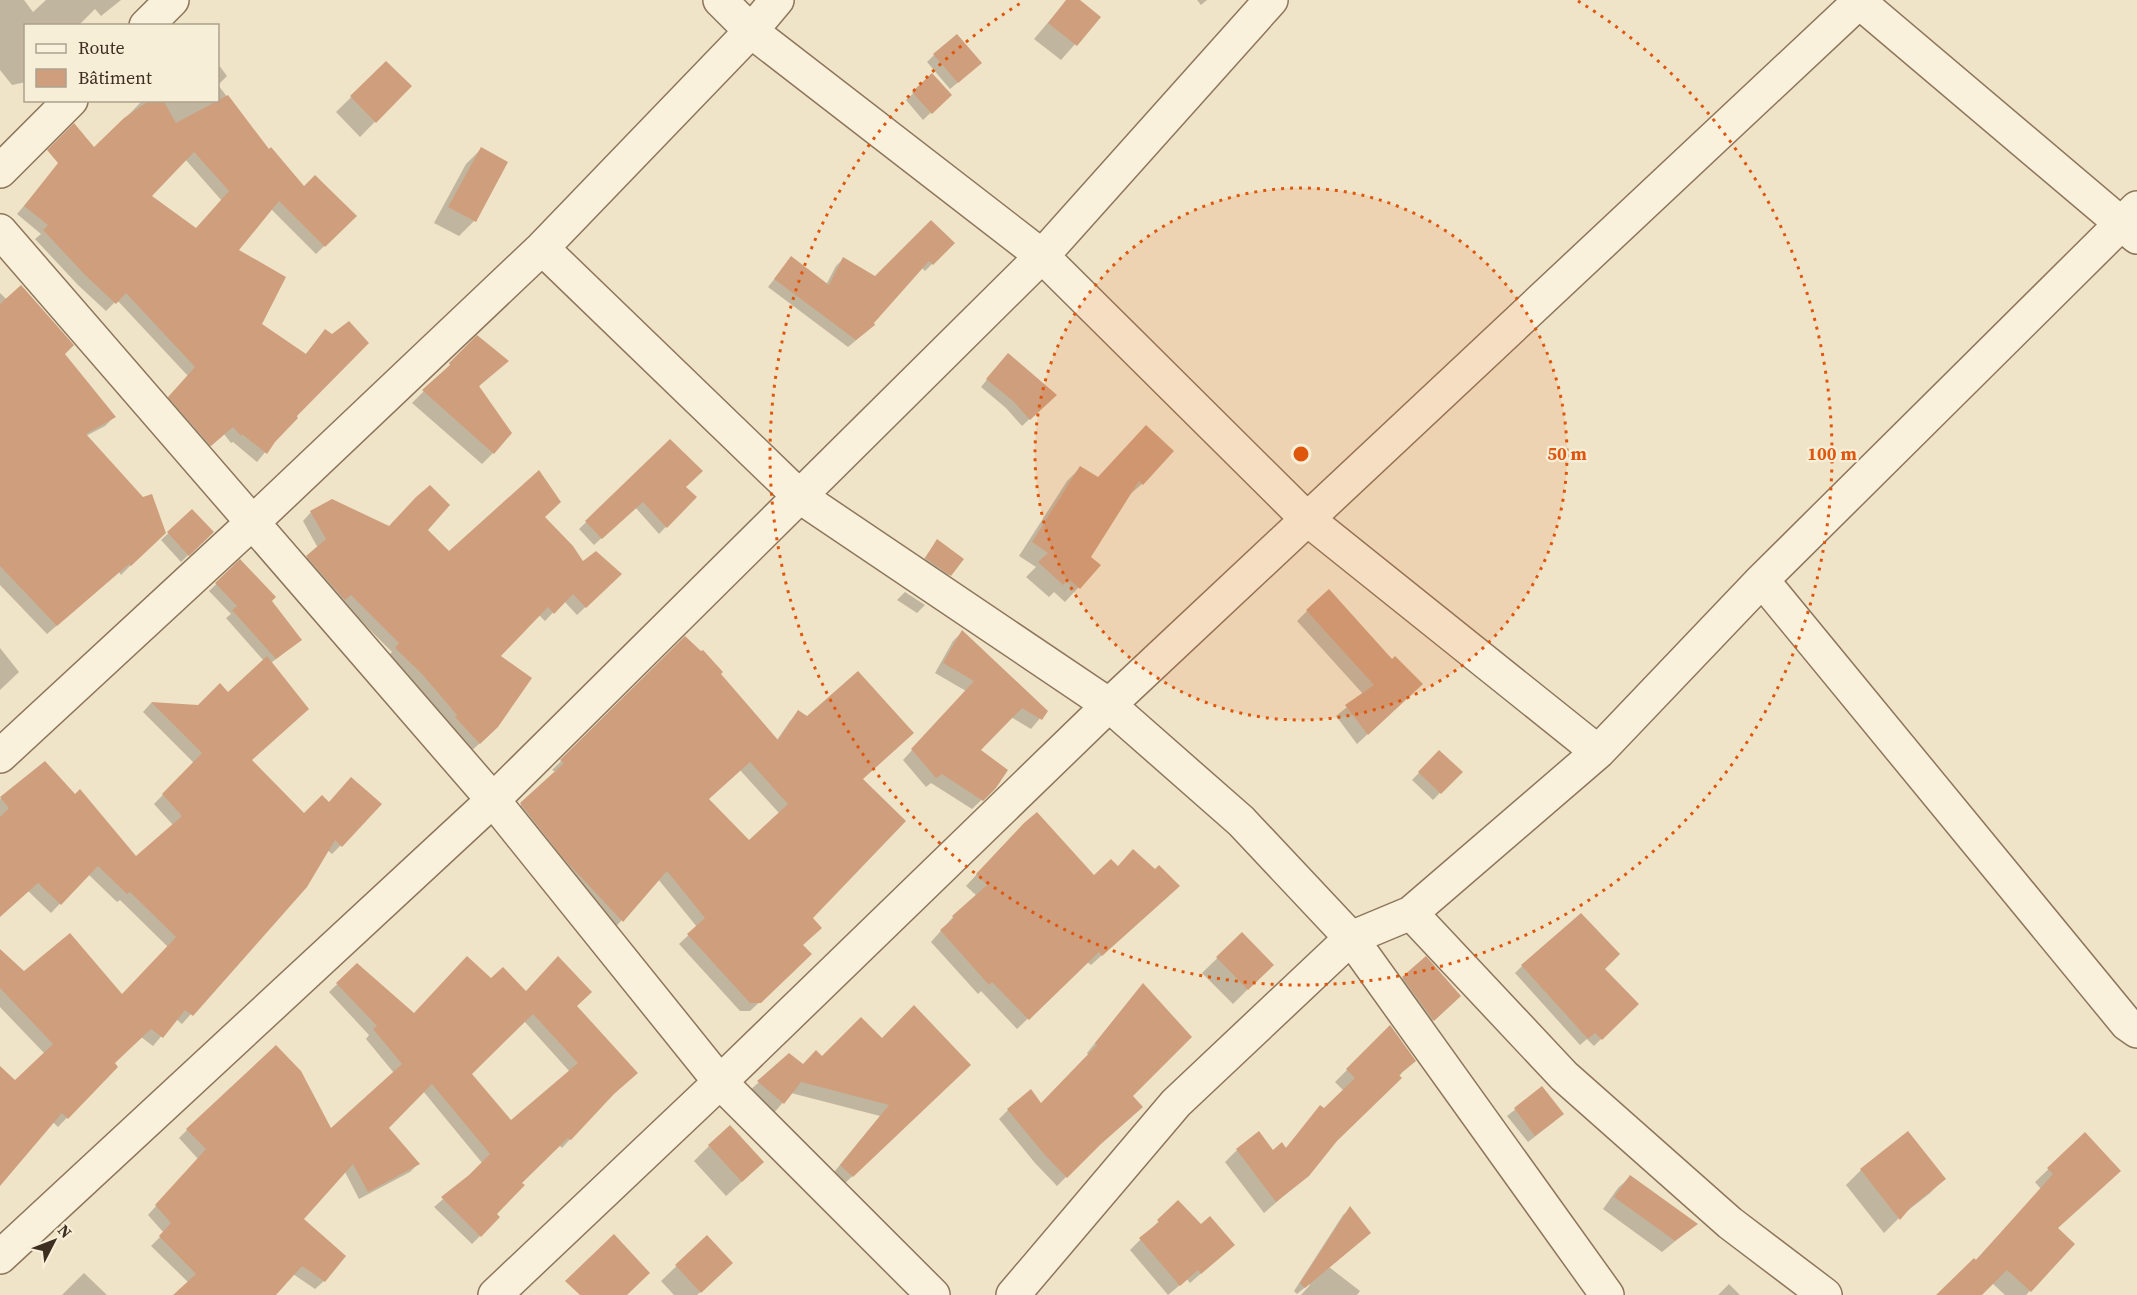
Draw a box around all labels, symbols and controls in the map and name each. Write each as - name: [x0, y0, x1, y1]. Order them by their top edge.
- legend: [24, 24, 219, 102]
- text: Route: [78, 35, 125, 60]
- text: Bâtiment: [78, 65, 152, 90]
- text: 50 m: [1547, 441, 1587, 466]
- text: 100 m: [1807, 441, 1857, 466]
- centre of rings: [1291, 444, 1311, 464]
- north arrow: [24, 1211, 84, 1271]
- text: N: [53, 1219, 77, 1243]

